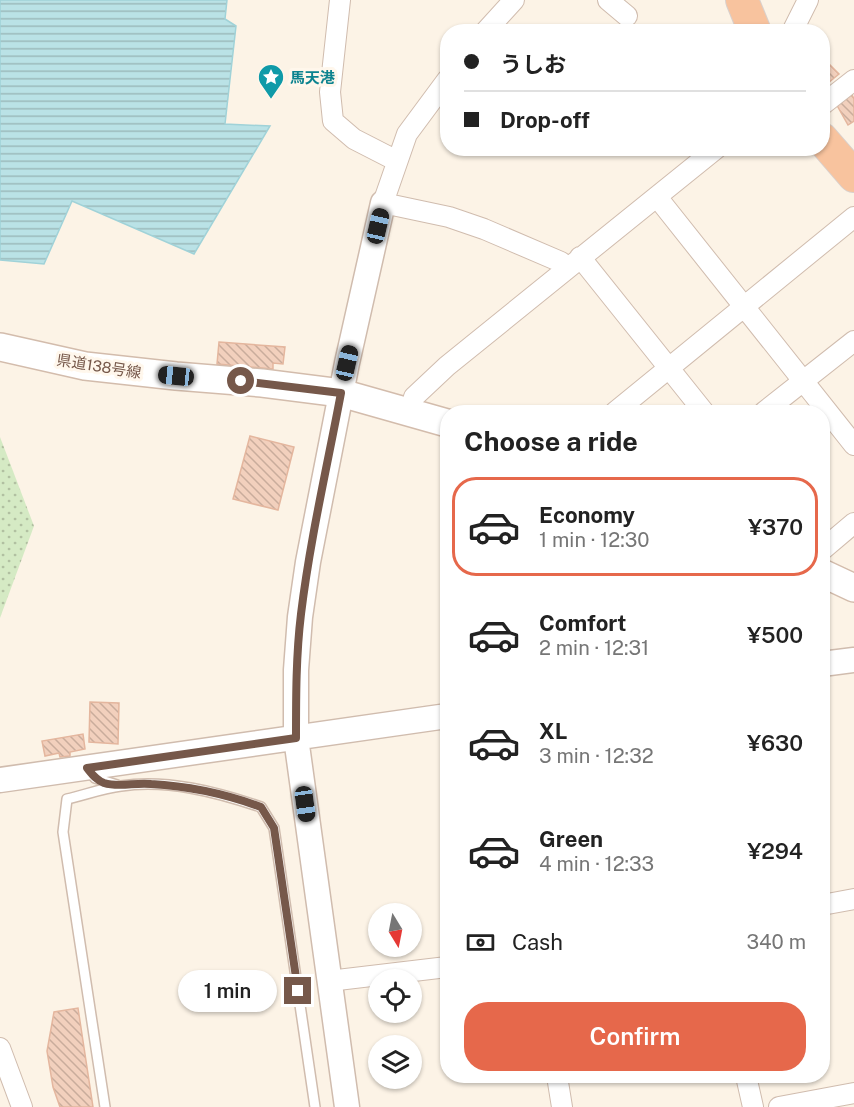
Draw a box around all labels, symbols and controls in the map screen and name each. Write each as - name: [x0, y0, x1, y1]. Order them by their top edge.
- text: うしお: [500, 51, 566, 77]
- place icon: 馬天港: [256, 62, 286, 100]
- place label: 馬天港: [290, 69, 335, 86]
- text: Drop-off: [500, 107, 590, 133]
- car: [365, 206, 391, 246]
- car: [334, 343, 360, 383]
- street label: 県道138号線: [56, 351, 142, 381]
- car: [157, 365, 195, 387]
- route start: [227, 367, 254, 394]
- text: Choose a ride: [464, 425, 638, 457]
- icon: car: [467, 500, 521, 554]
- text: Economy: [539, 502, 635, 528]
- text: ¥370: [748, 514, 803, 540]
- text: 1 min · 12:30: [539, 528, 649, 552]
- icon: car: [467, 608, 521, 662]
- text: Comfort: [539, 610, 626, 636]
- text: ¥500: [747, 622, 803, 648]
- text: 2 min · 12:31: [539, 636, 649, 660]
- icon: car: [467, 716, 521, 770]
- text: XL: [539, 718, 567, 744]
- text: ¥630: [747, 730, 803, 756]
- text: 3 min · 12:32: [539, 744, 654, 768]
- car: [294, 785, 316, 823]
- icon: car: [467, 824, 521, 878]
- text: Green: [539, 826, 603, 852]
- text: ¥294: [747, 838, 803, 864]
- text: 4 min · 12:33: [539, 852, 654, 876]
- north arrow: [368, 903, 422, 957]
- map controls: [368, 903, 422, 1089]
- icon: cash: [464, 926, 497, 959]
- text: Cash: [512, 929, 563, 955]
- text: 340 m: [746, 930, 806, 954]
- button: locate: [368, 969, 422, 1023]
- callout: 1 min: [178, 970, 277, 1012]
- route end: [284, 977, 311, 1004]
- text: 1 min: [204, 979, 251, 1003]
- button: Confirm: [464, 1002, 806, 1071]
- button: layers: [368, 1035, 422, 1089]

